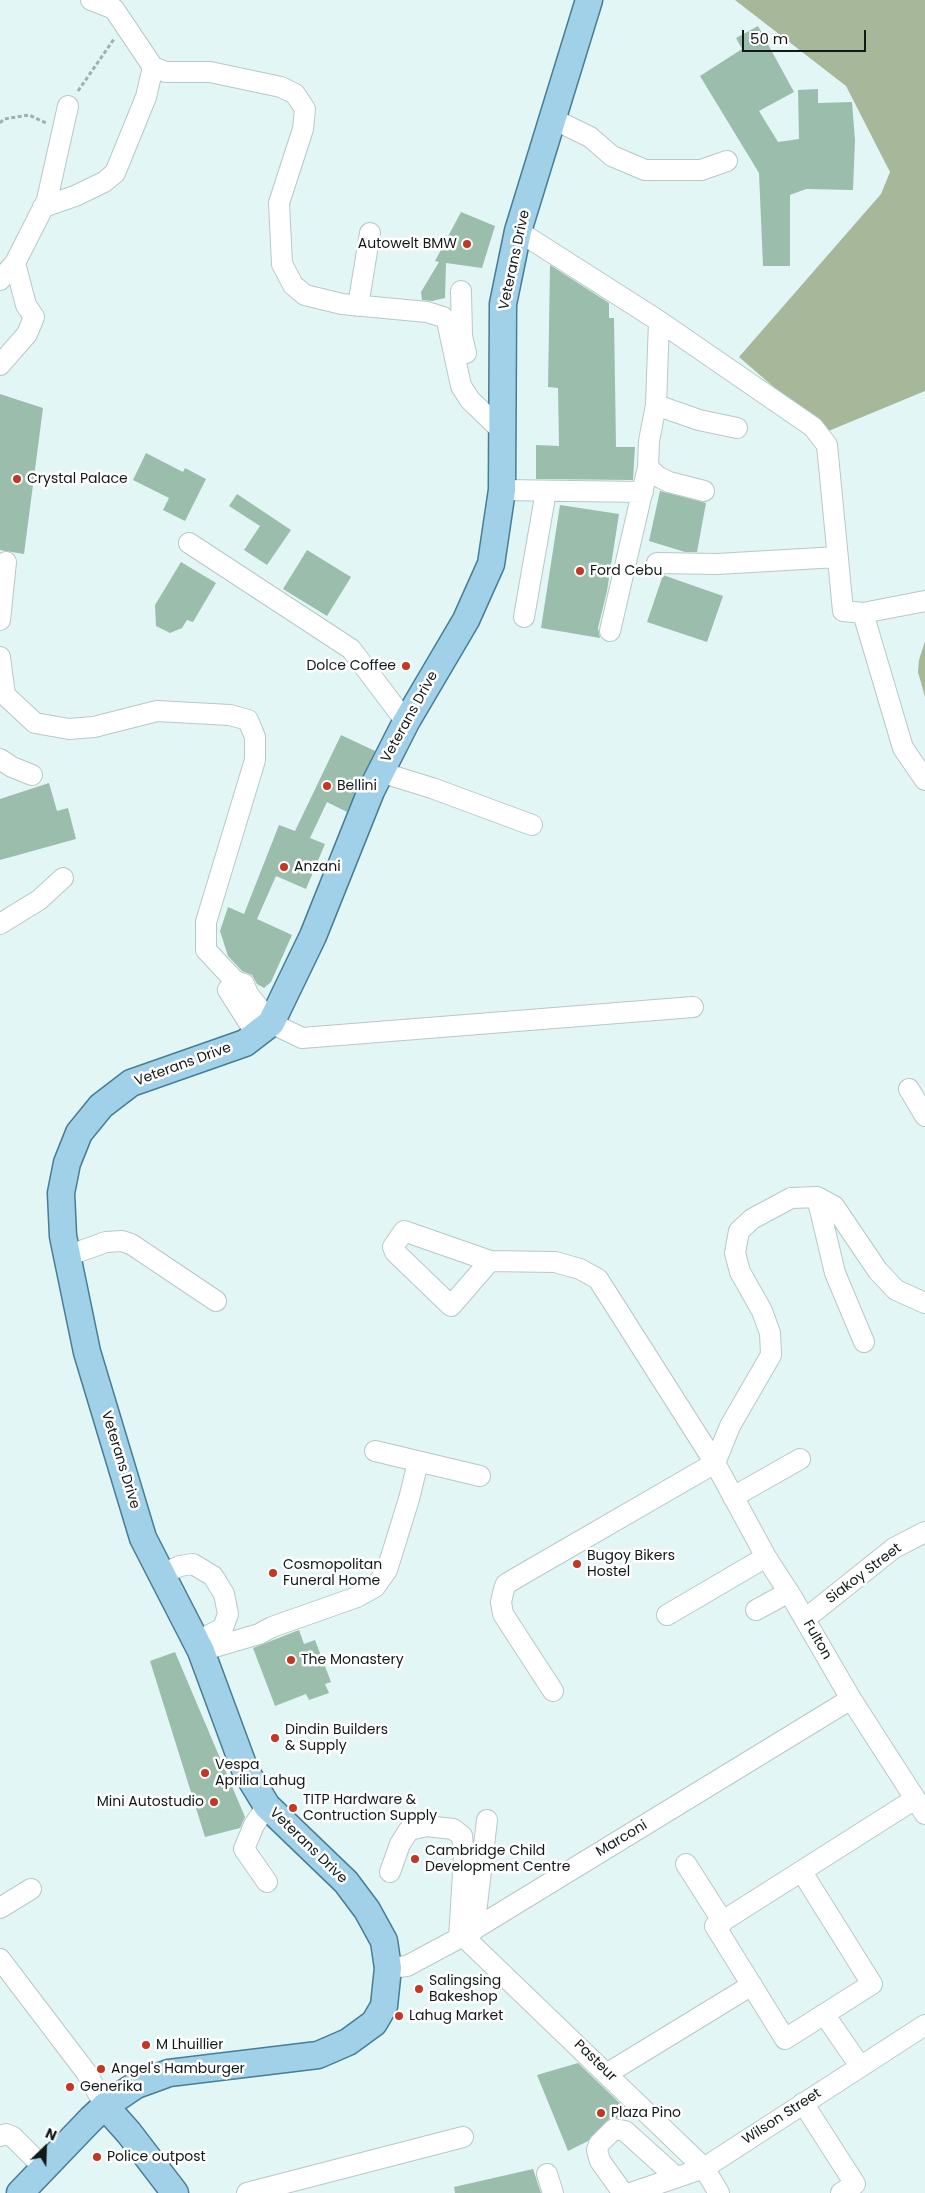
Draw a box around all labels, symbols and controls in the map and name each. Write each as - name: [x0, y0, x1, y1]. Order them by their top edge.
- scale bar: [745, 20, 869, 52]
- text: 50 m: [750, 28, 788, 49]
- street label: Veterans Drive: [496, 209, 534, 311]
- place label: Autowelt BMW: [358, 236, 457, 252]
- marker: Autowelt BMW: [461, 238, 473, 250]
- place label: Crystal Palace: [27, 471, 128, 487]
- marker: Crystal Palace: [11, 473, 23, 485]
- place label: Ford Cebu: [590, 563, 662, 579]
- marker: Ford Cebu: [574, 565, 586, 577]
- place label: Dolce Coffee: [306, 658, 396, 674]
- marker: Dolce Coffee: [400, 660, 412, 672]
- street label: Veterans Drive: [378, 668, 442, 766]
- place label: Bellini: [337, 778, 377, 794]
- marker: Bellini: [321, 780, 333, 792]
- place label: Anzani: [294, 859, 341, 875]
- marker: Anzani: [278, 861, 290, 873]
- street label: Veterans Drive: [132, 1040, 234, 1090]
- street label: Veterans Drive: [97, 1409, 143, 1511]
- street label: Siakoy Street: [823, 1540, 905, 1608]
- place label: Bugoy Bikers Hostel: [587, 1548, 675, 1580]
- place label: Cosmopolitan Funeral Home: [283, 1557, 382, 1590]
- marker: Bugoy Bikers Hostel: [571, 1558, 583, 1570]
- marker: Cosmopolitan Funeral Home: [267, 1567, 279, 1579]
- street label: Fulton: [799, 1617, 835, 1663]
- place label: The Monastery: [301, 1652, 404, 1668]
- marker: The Monastery: [285, 1654, 297, 1666]
- place label: Dindin Builders & Supply: [285, 1722, 388, 1754]
- marker: Dindin Builders & Supply: [269, 1732, 281, 1744]
- place label: Vespa Aprilia Lahug: [215, 1757, 306, 1790]
- marker: Vespa Aprilia Lahug: [199, 1767, 211, 1779]
- place label: TITP Hardware & Contruction Supply: [303, 1792, 437, 1824]
- place label: Mini Autostudio: [97, 1794, 204, 1810]
- marker: Mini Autostudio: [208, 1796, 220, 1808]
- marker: TITP Hardware & Contruction Supply: [287, 1802, 299, 1814]
- street label: Veterans Drive: [266, 1805, 350, 1887]
- street label: Marconi: [593, 1817, 651, 1861]
- place label: Cambridge Child Development Centre: [425, 1843, 570, 1875]
- marker: Cambridge Child Development Centre: [409, 1853, 421, 1865]
- place label: Salingsing Bakeshop: [429, 1973, 501, 2005]
- marker: Salingsing Bakeshop: [413, 1983, 425, 1995]
- place label: Lahug Market: [409, 2008, 503, 2024]
- marker: Lahug Market: [393, 2010, 405, 2022]
- place label: M Lhuillier: [156, 2037, 223, 2053]
- street label: Pasteur: [570, 2037, 620, 2085]
- marker: M Lhuillier: [140, 2039, 152, 2051]
- place label: Angel's Hamburger: [111, 2061, 245, 2077]
- marker: Angel's Hamburger: [95, 2063, 107, 2075]
- place label: Generika: [80, 2079, 143, 2095]
- marker: Generika: [64, 2081, 76, 2093]
- street label: Wilson Street: [739, 2085, 825, 2149]
- place label: Plaza Pino: [611, 2105, 681, 2121]
- marker: Plaza Pino: [595, 2107, 607, 2119]
- north arrow: [20, 2123, 70, 2173]
- text: N: [42, 2123, 60, 2146]
- place label: Police outpost: [107, 2149, 206, 2165]
- marker: Police outpost: [91, 2151, 103, 2163]

